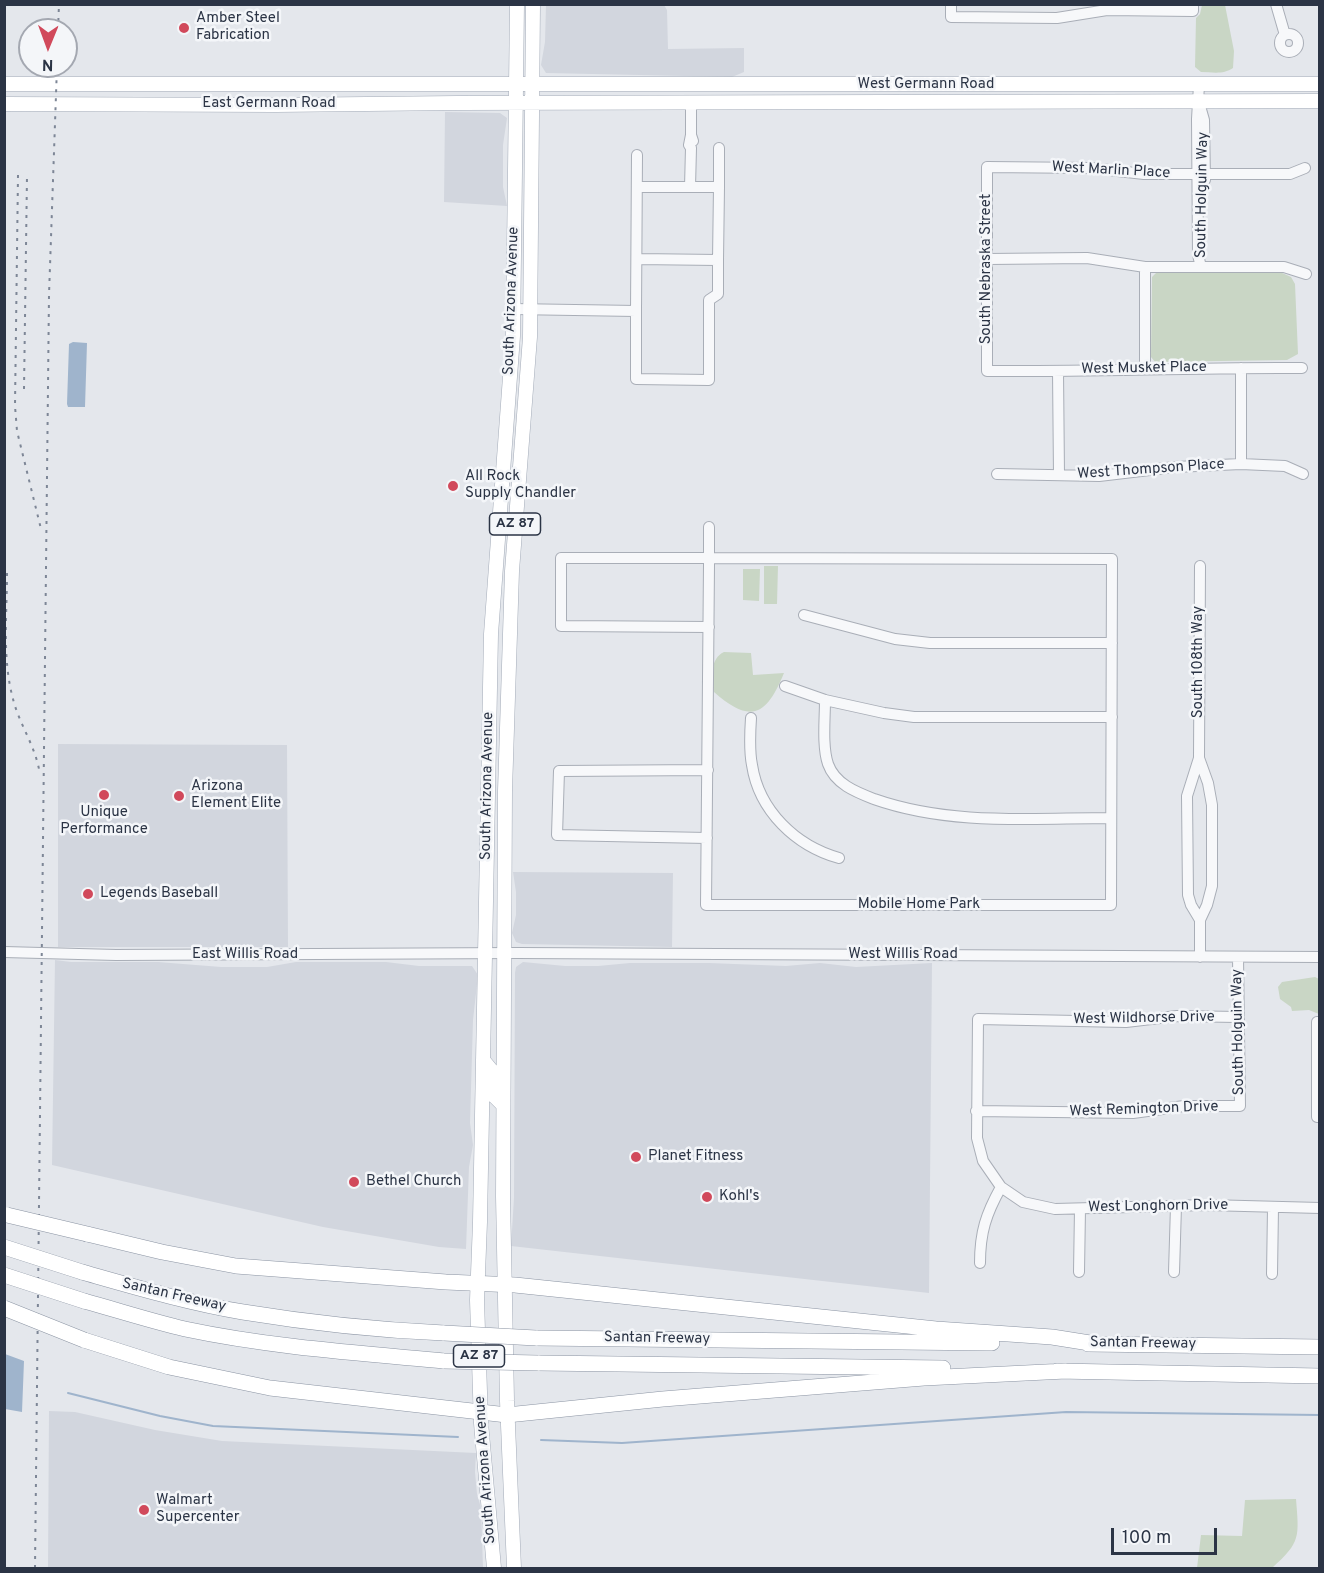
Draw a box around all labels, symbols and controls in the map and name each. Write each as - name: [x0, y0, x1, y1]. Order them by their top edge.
- place label: Amber Steel Fabrication: [196, 10, 280, 45]
- north arrow: [18, 18, 78, 78]
- marker: Amber Steel Fabrication: [177, 21, 191, 35]
- text: N: [42, 54, 54, 74]
- street label: West Germann Road: [858, 76, 994, 94]
- street label: East Germann Road: [202, 95, 336, 113]
- street label: South Holguin Way: [1193, 132, 1213, 258]
- street label: West Marlin Place: [1051, 159, 1171, 183]
- street label: South Nebraska Street: [978, 194, 996, 344]
- street label: South Arizona Avenue: [500, 227, 524, 375]
- street label: West Musket Place: [1081, 359, 1207, 379]
- street label: West Thompson Place: [1077, 456, 1225, 484]
- place label: All Rock Supply Chandler: [465, 468, 576, 503]
- marker: All Rock Supply Chandler: [446, 479, 460, 493]
- road number: AZ 87: [490, 513, 540, 535]
- street label: South 108th Way: [1190, 606, 1208, 718]
- street label: South Arizona Avenue: [478, 712, 498, 860]
- place label: Arizona Element Elite: [191, 778, 281, 813]
- marker: Unique Performance: [97, 788, 111, 802]
- marker: Arizona Element Elite: [172, 789, 186, 803]
- place label: Unique Performance: [60, 804, 148, 839]
- place label: Legends Baseball: [100, 885, 218, 903]
- marker: Legends Baseball: [81, 887, 95, 901]
- street label: Mobile Home Park: [858, 896, 980, 914]
- street label: East Willis Road: [192, 946, 298, 964]
- street label: West Willis Road: [848, 946, 958, 964]
- street label: South Holguin Way: [1229, 969, 1249, 1095]
- street label: West Wildhorse Drive: [1073, 1009, 1215, 1029]
- street label: West Remington Drive: [1069, 1098, 1219, 1122]
- place label: Planet Fitness: [648, 1148, 743, 1166]
- marker: Planet Fitness: [629, 1150, 643, 1164]
- place label: Bethel Church: [366, 1173, 462, 1191]
- marker: Bethel Church: [347, 1175, 361, 1189]
- place label: Kohl's: [719, 1188, 760, 1206]
- marker: Kohl's: [700, 1190, 714, 1204]
- street label: West Longhorn Drive: [1088, 1197, 1228, 1217]
- street label: Santan Freeway: [120, 1275, 228, 1317]
- street label: Santan Freeway: [604, 1329, 710, 1349]
- street label: Santan Freeway: [1090, 1334, 1196, 1354]
- road number: AZ 87: [454, 1345, 504, 1367]
- street label: South Arizona Avenue: [472, 1395, 500, 1545]
- place label: Walmart Supercenter: [156, 1492, 240, 1527]
- marker: Walmart Supercenter: [137, 1503, 151, 1517]
- scale bar: [1114, 1516, 1220, 1554]
- text: 100 m: [1122, 1527, 1171, 1550]

